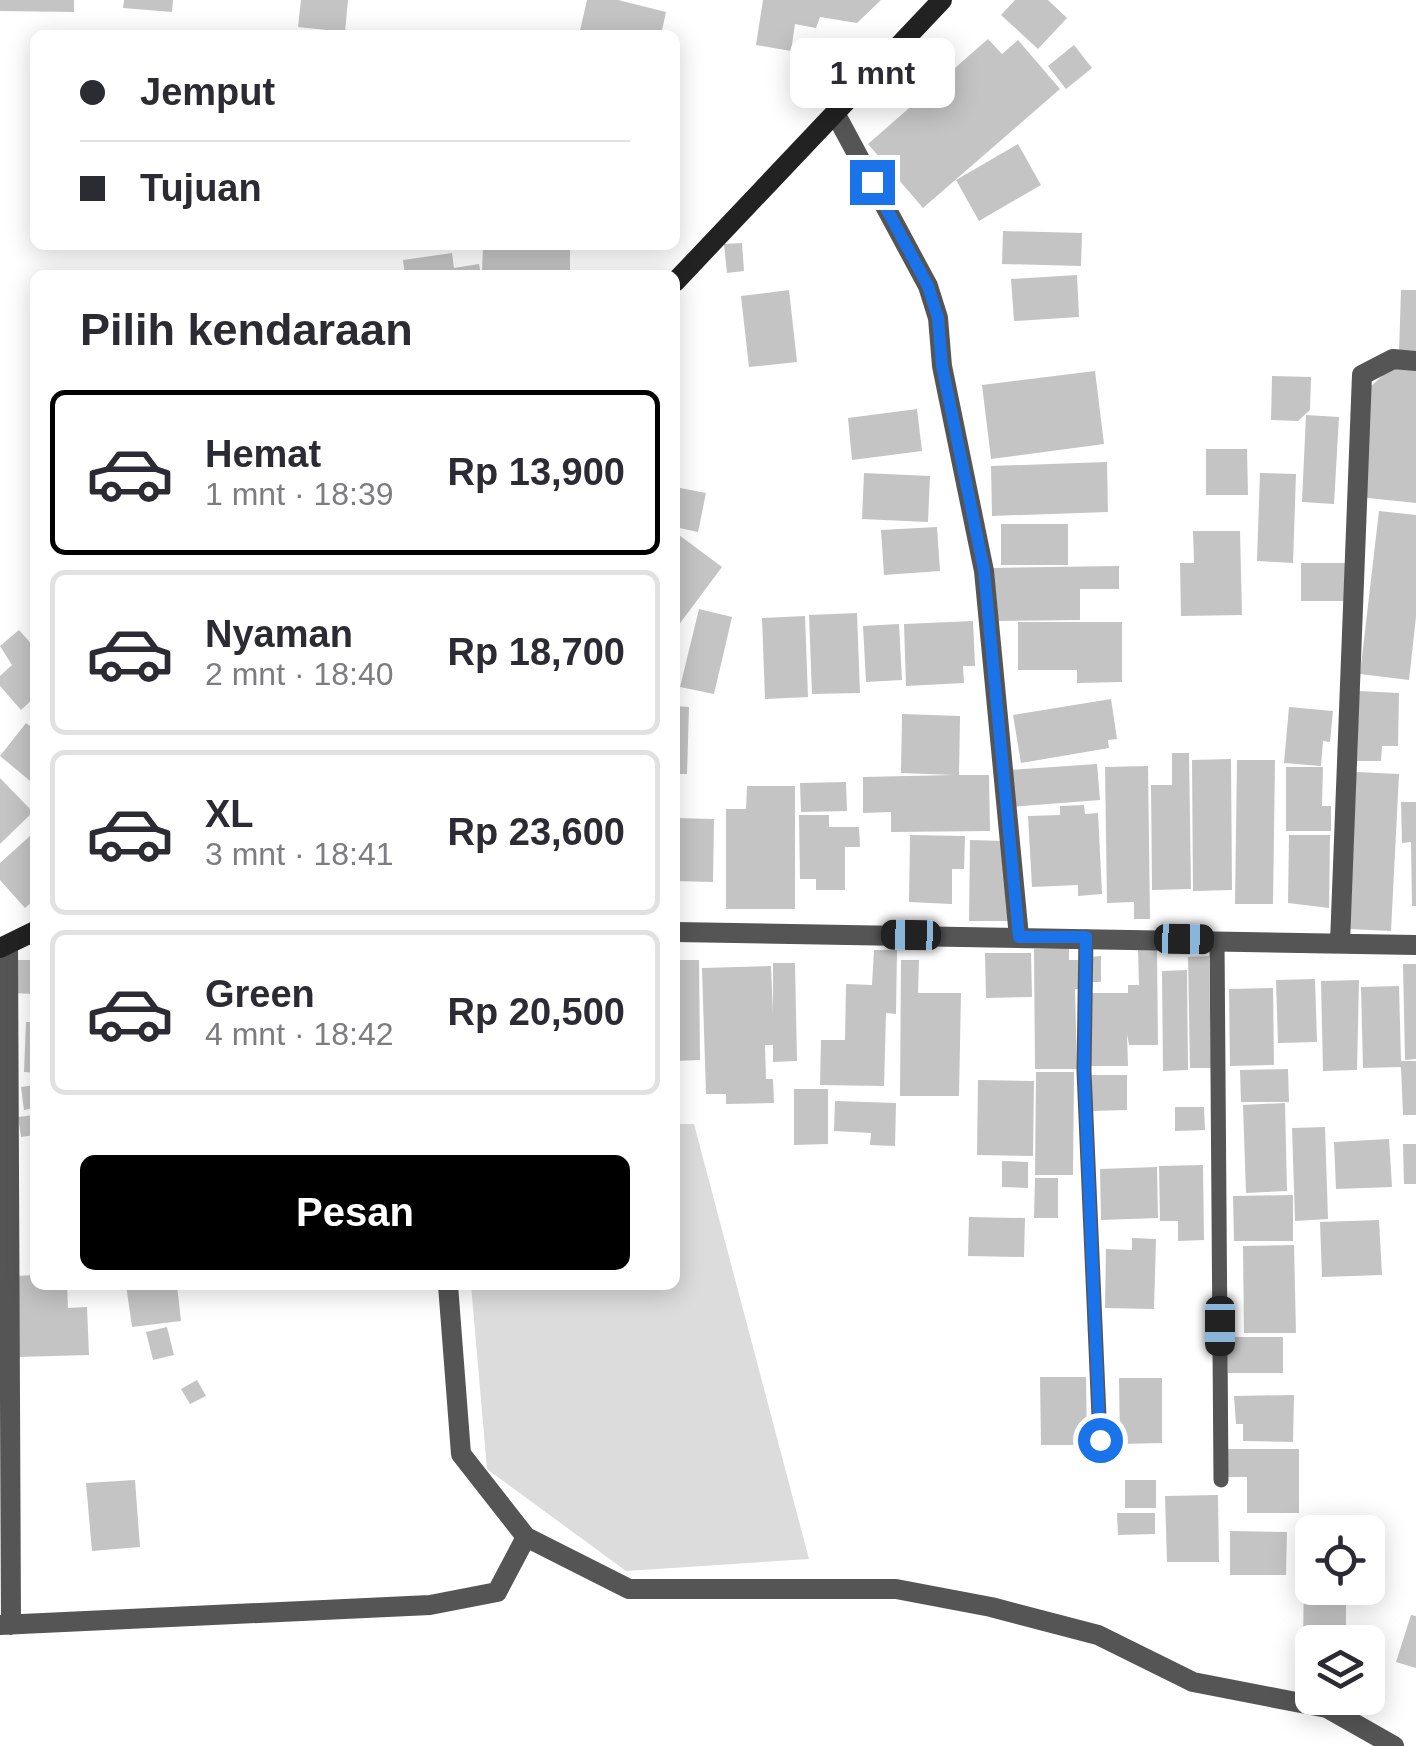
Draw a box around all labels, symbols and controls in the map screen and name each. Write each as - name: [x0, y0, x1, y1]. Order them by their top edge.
- callout: 1 mnt: [790, 37, 954, 107]
- text: 1 mnt: [830, 55, 915, 91]
- text: Jemput: [140, 71, 275, 113]
- route end: [850, 160, 895, 205]
- text: Tujuan: [140, 167, 262, 209]
- text: Pilih kendaraan: [80, 304, 413, 355]
- icon: car: [85, 428, 175, 518]
- text: Hemat: [205, 433, 321, 475]
- text: Rp 13,900: [448, 451, 625, 493]
- text: 1 mnt · 18:39: [205, 476, 394, 512]
- icon: car: [85, 608, 175, 698]
- text: Nyaman: [205, 613, 353, 655]
- text: Rp 18,700: [448, 631, 625, 673]
- text: 2 mnt · 18:40: [205, 656, 394, 692]
- icon: car: [85, 788, 175, 878]
- text: XL: [205, 793, 254, 835]
- text: Rp 23,600: [448, 811, 625, 853]
- text: 3 mnt · 18:41: [205, 836, 394, 872]
- car: [881, 919, 941, 951]
- car: [1154, 923, 1214, 955]
- icon: car: [85, 968, 175, 1058]
- text: Green: [205, 973, 315, 1015]
- text: Rp 20,500: [448, 991, 625, 1033]
- text: 4 mnt · 18:42: [205, 1016, 394, 1052]
- button: Pesan: [80, 1155, 630, 1270]
- car: [1205, 1296, 1235, 1356]
- route start: [1078, 1418, 1123, 1463]
- map controls: [1295, 1515, 1385, 1715]
- button: locate: [1295, 1515, 1385, 1605]
- button: layers: [1295, 1625, 1385, 1715]

